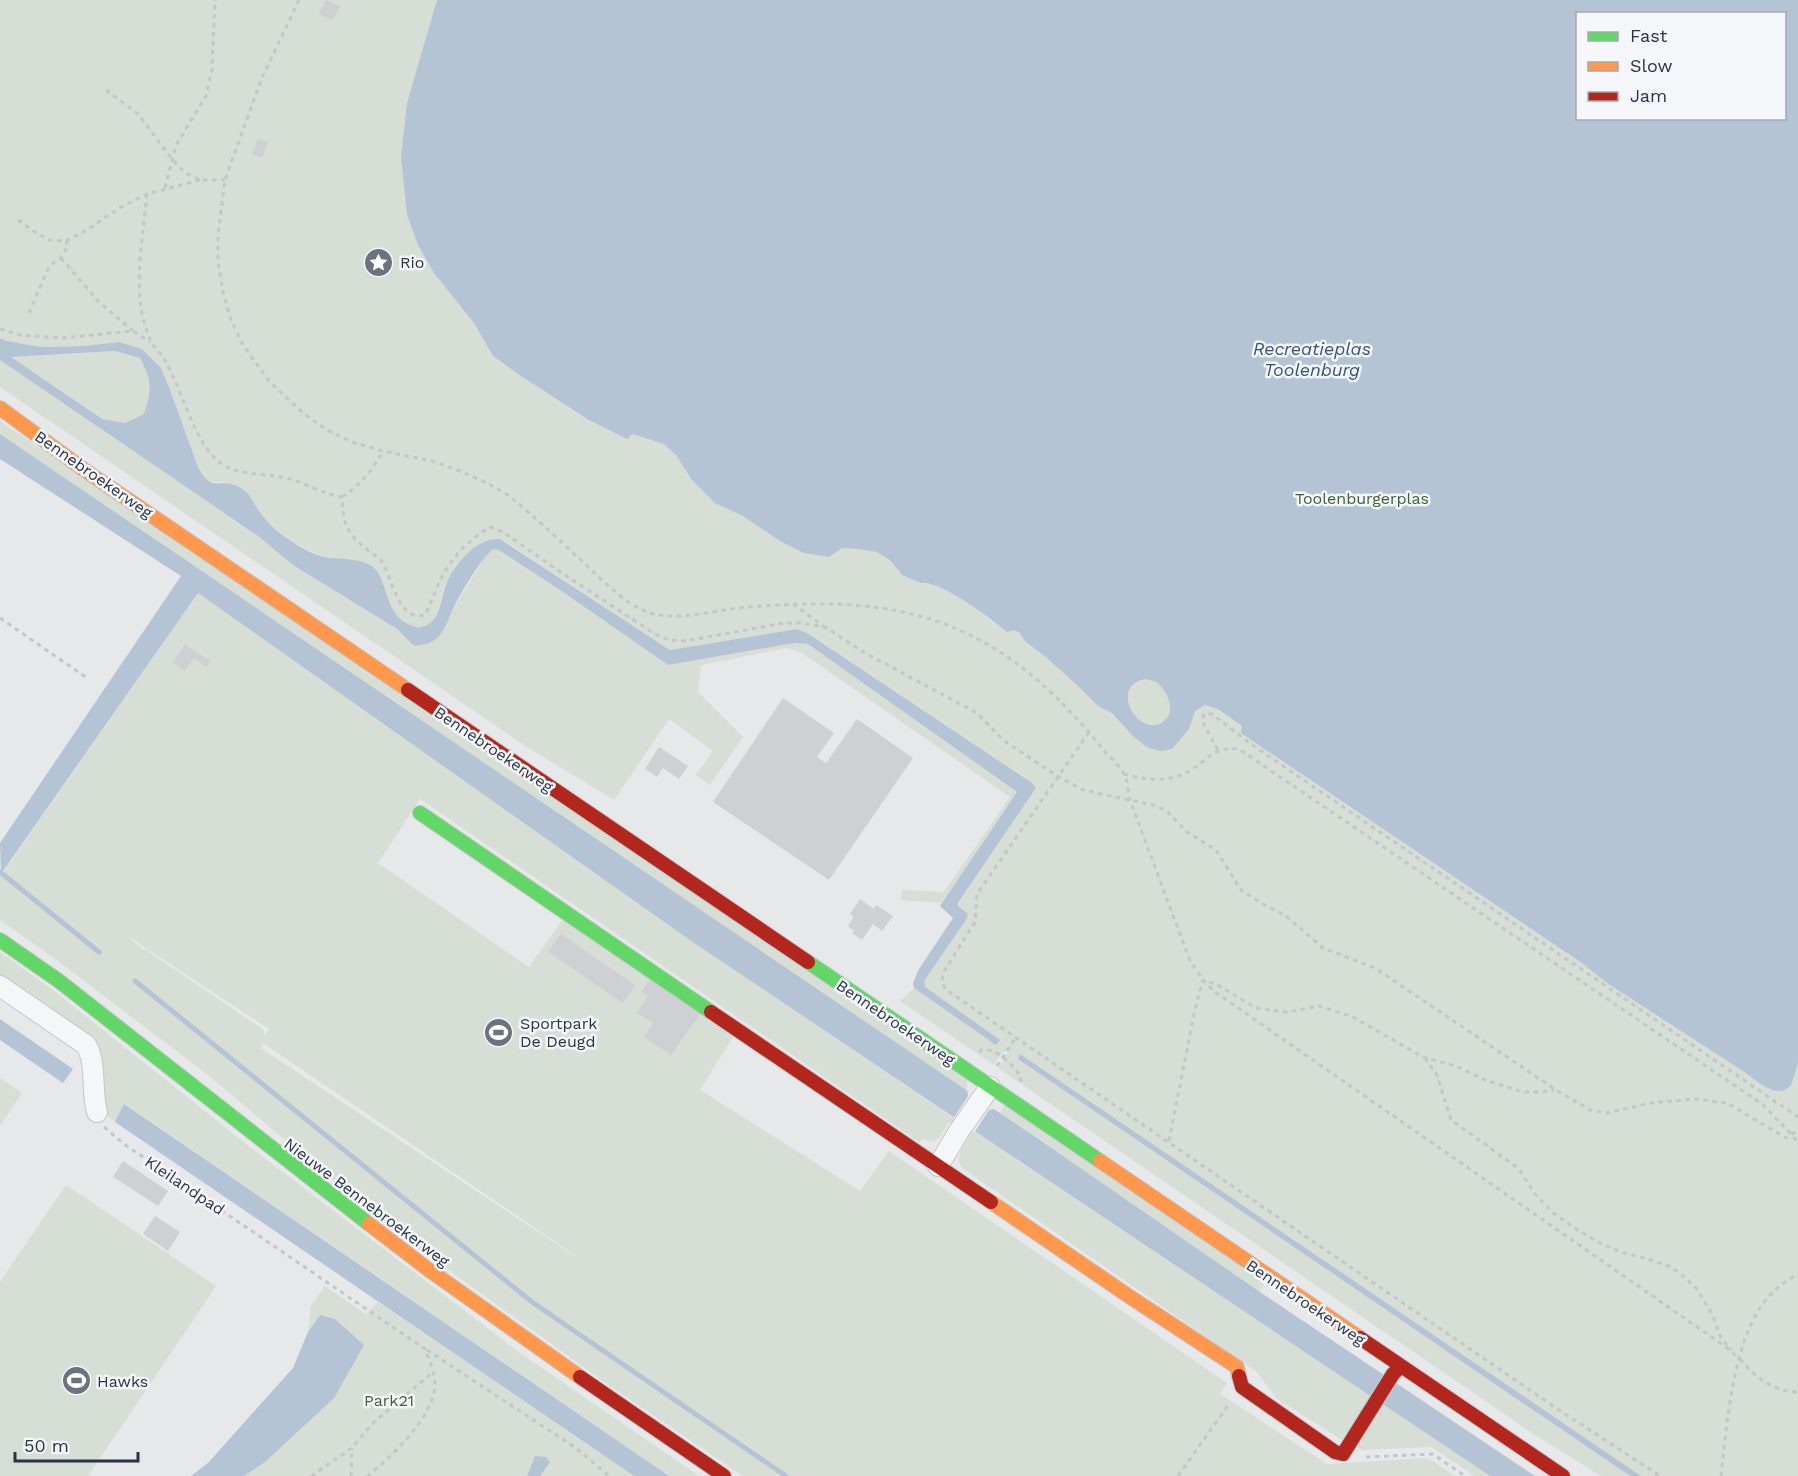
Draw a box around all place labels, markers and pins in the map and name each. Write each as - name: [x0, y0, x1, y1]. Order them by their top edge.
- place icon: Rio: [363, 246, 395, 278]
- place label: Rio: [400, 253, 424, 272]
- place label: Sportpark De Deugd: [520, 1014, 597, 1051]
- sports icon: Sportpark De Deugd: [483, 1016, 515, 1048]
- sports icon: Hawks: [60, 1365, 92, 1397]
- place label: Hawks: [97, 1372, 148, 1391]

